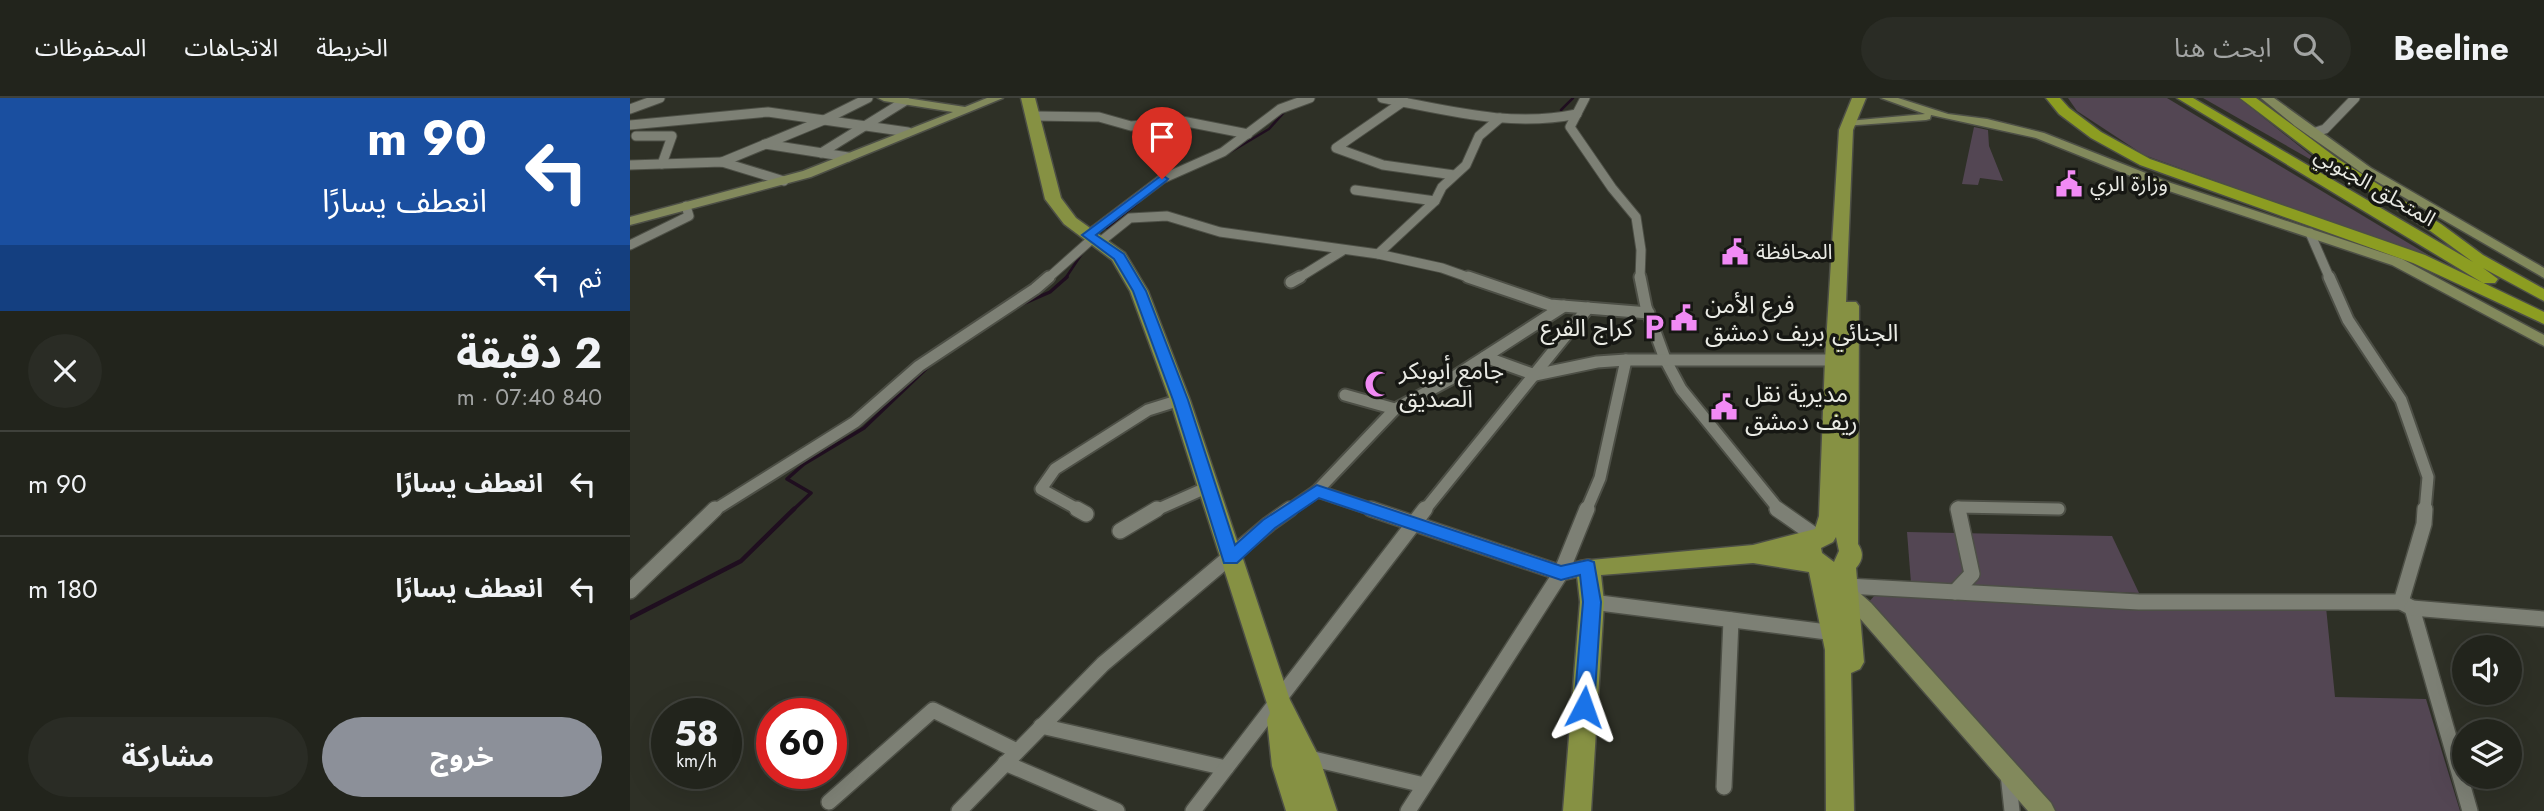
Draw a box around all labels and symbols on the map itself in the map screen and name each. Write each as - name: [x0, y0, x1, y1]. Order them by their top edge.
- pin: [1132, 107, 1192, 179]
- street label: المتحلق الجنوبي: [2308, 140, 2441, 235]
- public building icon: وزارة الري: [2054, 169, 2084, 199]
- place label: وزارة الري: [2090, 169, 2168, 200]
- public building icon: المحافظة: [1720, 237, 1750, 267]
- place label: المحافظة: [1756, 237, 1833, 267]
- place label: فرع الأمن الجنائي بريف دمشق: [1705, 287, 1899, 351]
- public building icon: فرع الأمن الجنائي بريف دمشق: [1669, 303, 1699, 333]
- place label: كراج الفرع: [1540, 310, 1634, 345]
- parking icon: كراج الفرع: [1639, 312, 1669, 342]
- place label: جامع أبوبكر الصديق: [1398, 353, 1504, 416]
- mosque icon: جامع أبوبكر الصديق: [1363, 369, 1393, 399]
- place label: مديرية نقل ريف دمشق: [1745, 376, 1858, 439]
- public building icon: مديرية نقل ريف دمشق: [1709, 392, 1739, 422]
- position arrow: [1547, 670, 1621, 744]
- speed limit sign: 60: [756, 698, 847, 789]

